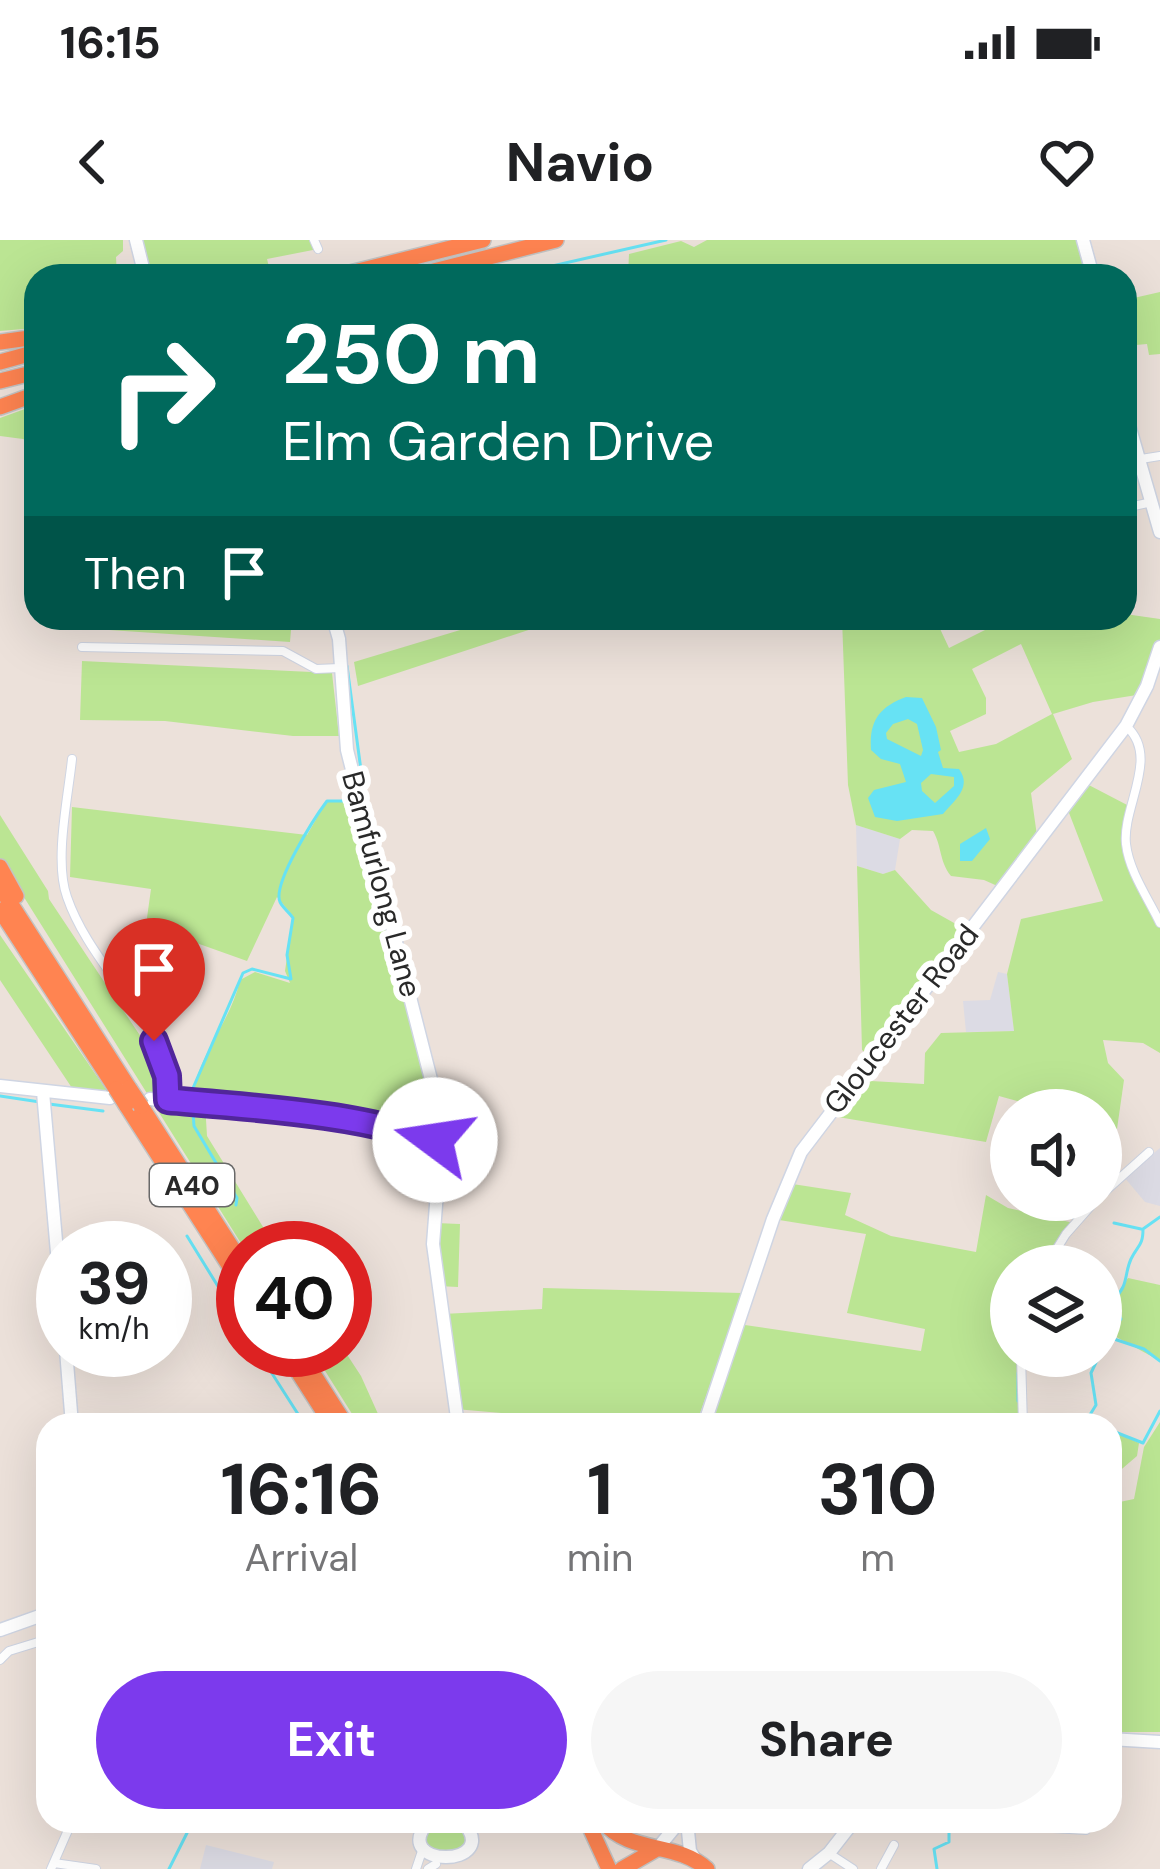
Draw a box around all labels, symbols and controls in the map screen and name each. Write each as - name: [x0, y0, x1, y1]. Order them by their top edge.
- text: 16:15: [60, 13, 161, 72]
- text: Navio: [506, 127, 654, 198]
- icon: back: [60, 129, 126, 195]
- icon: heart: [1034, 129, 1100, 195]
- text: 250 m: [282, 300, 541, 409]
- icon: right: [84, 312, 240, 468]
- text: Elm Garden Drive: [282, 406, 714, 477]
- icon: arrive: [211, 540, 277, 606]
- text: Then: [84, 544, 187, 603]
- street label: Bamfurlong Lane: [333, 767, 431, 1001]
- street label: Gloucester Road: [815, 916, 987, 1122]
- pin: [103, 918, 205, 1041]
- icon: arrive: [121, 936, 187, 1002]
- position arrow: [372, 1077, 498, 1203]
- map controls: [990, 1089, 1122, 1377]
- button: sound: [990, 1089, 1122, 1221]
- road number: A40: [150, 1164, 234, 1206]
- speed limit sign: 40: [216, 1221, 372, 1377]
- text: 39: [78, 1244, 150, 1323]
- button: layers: [990, 1245, 1122, 1377]
- text: km/h: [79, 1309, 149, 1348]
- text: 16:16: [220, 1443, 382, 1536]
- text: 1: [587, 1443, 613, 1536]
- text: 310: [818, 1443, 938, 1536]
- text: Arrival: [245, 1532, 358, 1583]
- text: min: [567, 1532, 633, 1583]
- text: m: [860, 1532, 895, 1583]
- button: Exit: [96, 1671, 567, 1809]
- button: Share: [591, 1671, 1062, 1809]

